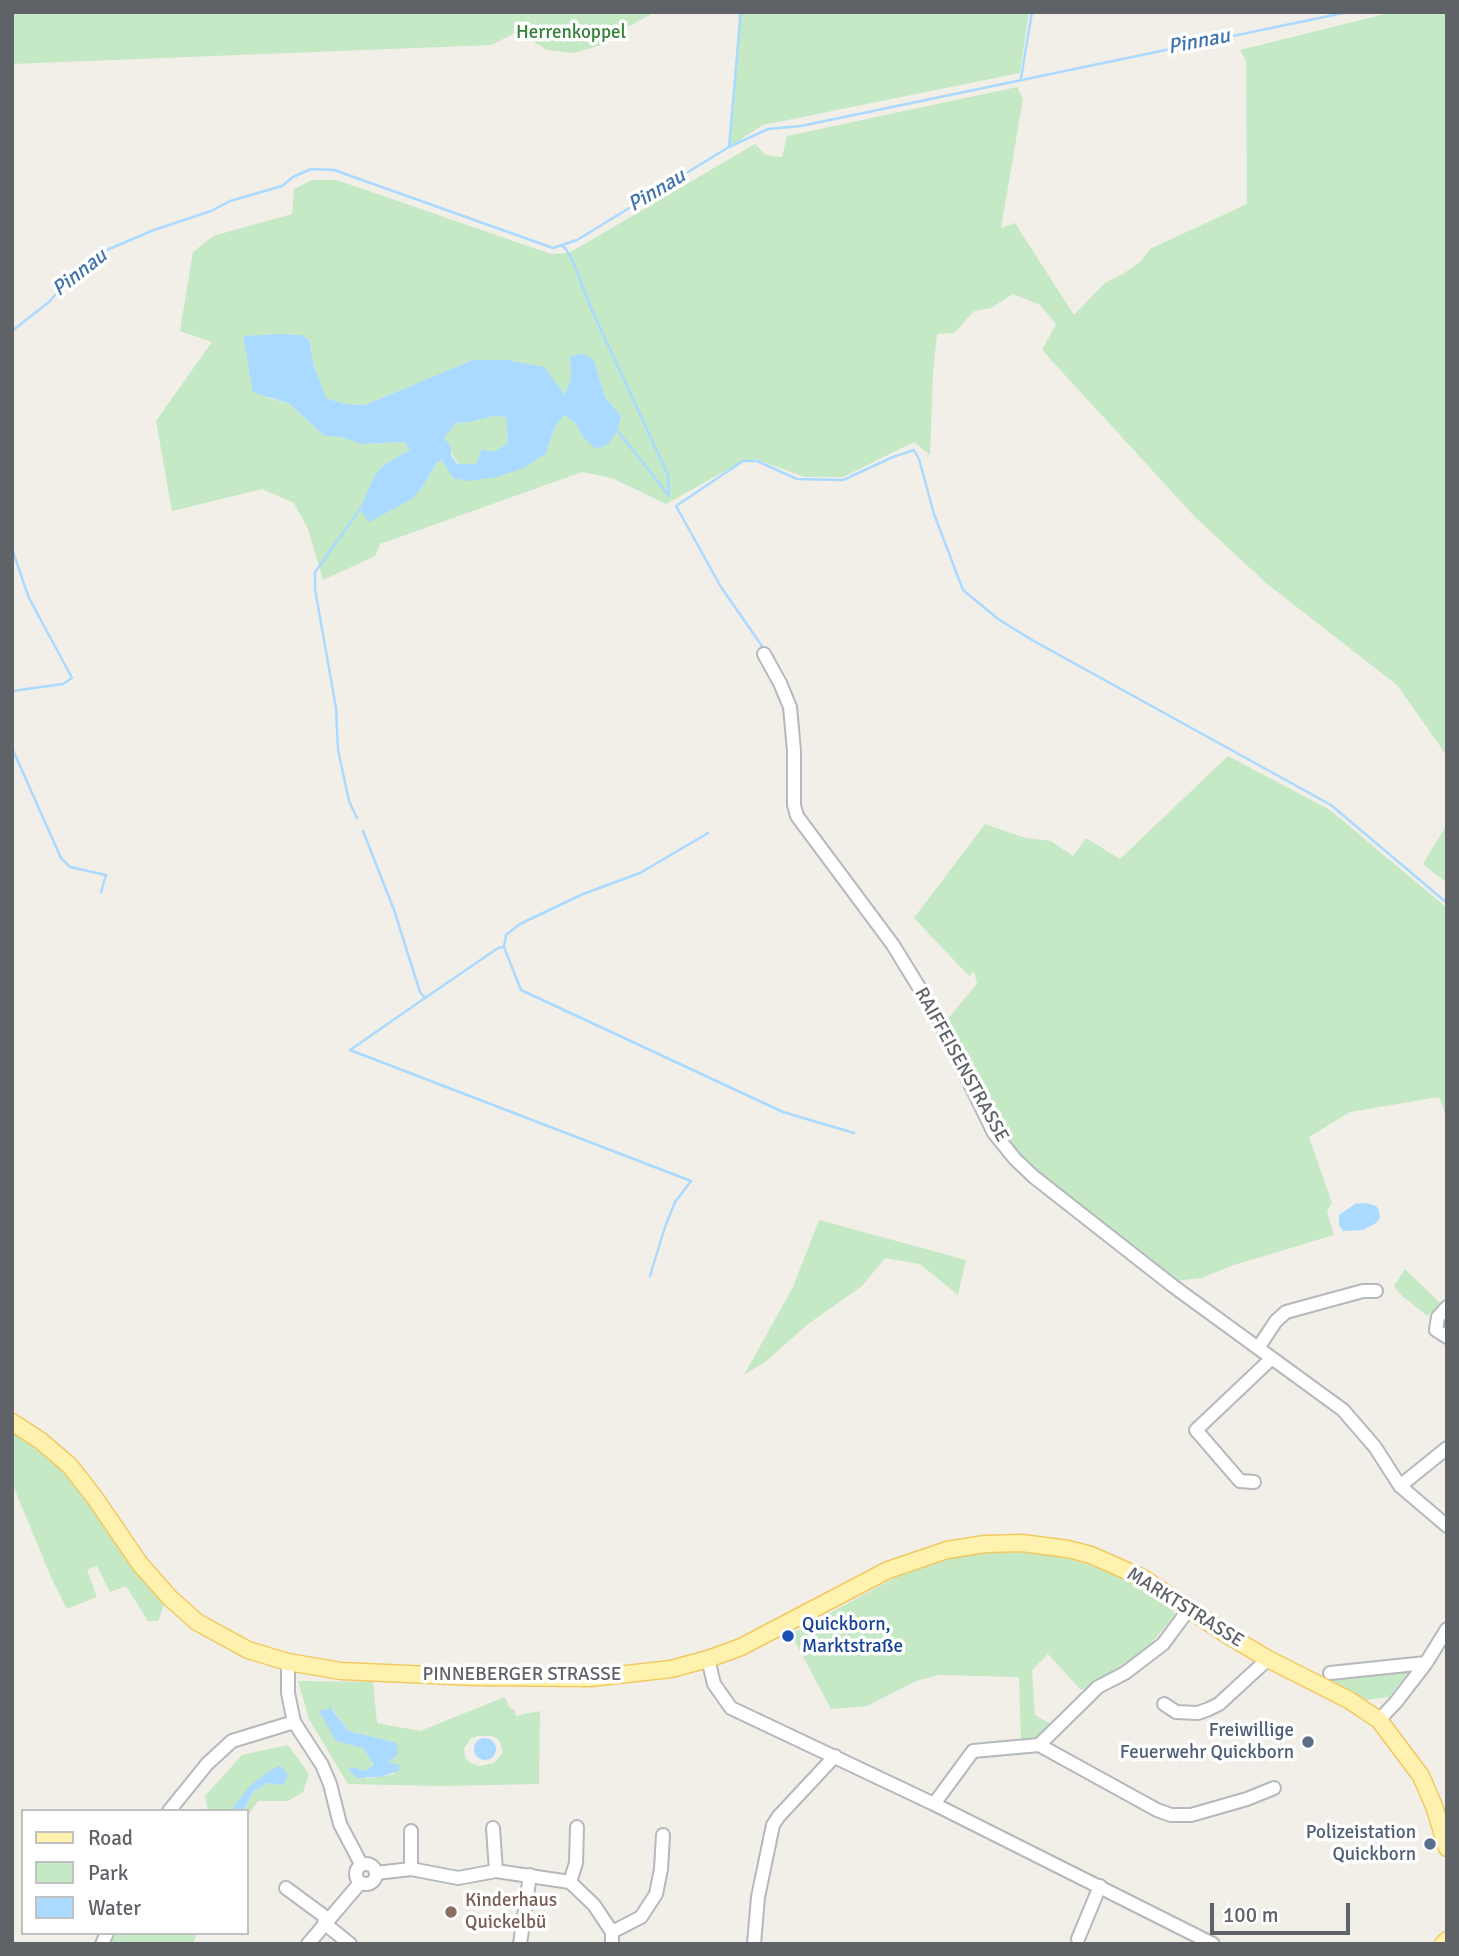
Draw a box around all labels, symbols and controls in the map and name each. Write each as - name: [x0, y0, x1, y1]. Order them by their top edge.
- park label: Herrenkoppel: [516, 22, 626, 44]
- water label: Pinnau: [1166, 24, 1232, 60]
- water label: Pinnau: [624, 164, 690, 218]
- water label: Pinnau: [48, 244, 112, 302]
- street label: RAIFFEISENSTRASSE: [909, 984, 1013, 1146]
- street label: MARKTSTRASSE: [1122, 1563, 1248, 1653]
- place label: Quickborn, Marktstraße: [802, 1614, 903, 1658]
- marker: Quickborn, Marktstraße: [780, 1628, 796, 1644]
- street label: PINNEBERGER STRASSE: [422, 1664, 622, 1686]
- place label: Freiwillige Feuerwehr Quickborn: [1120, 1720, 1294, 1764]
- marker: Freiwillige Feuerwehr Quickborn: [1300, 1734, 1316, 1750]
- legend: [21, 1809, 248, 1935]
- place label: Polizeistation Quickborn: [1306, 1822, 1416, 1866]
- text: Road: [88, 1825, 133, 1851]
- marker: Polizeistation Quickborn: [1422, 1836, 1438, 1852]
- text: Park: [88, 1860, 128, 1886]
- place label: Kinderhaus Quickelbü: [465, 1890, 557, 1934]
- scale bar: [1214, 1890, 1354, 1934]
- text: Water: [88, 1895, 141, 1921]
- text: 100 m: [1223, 1902, 1278, 1928]
- marker: Kinderhaus Quickelbü: [443, 1904, 459, 1920]

